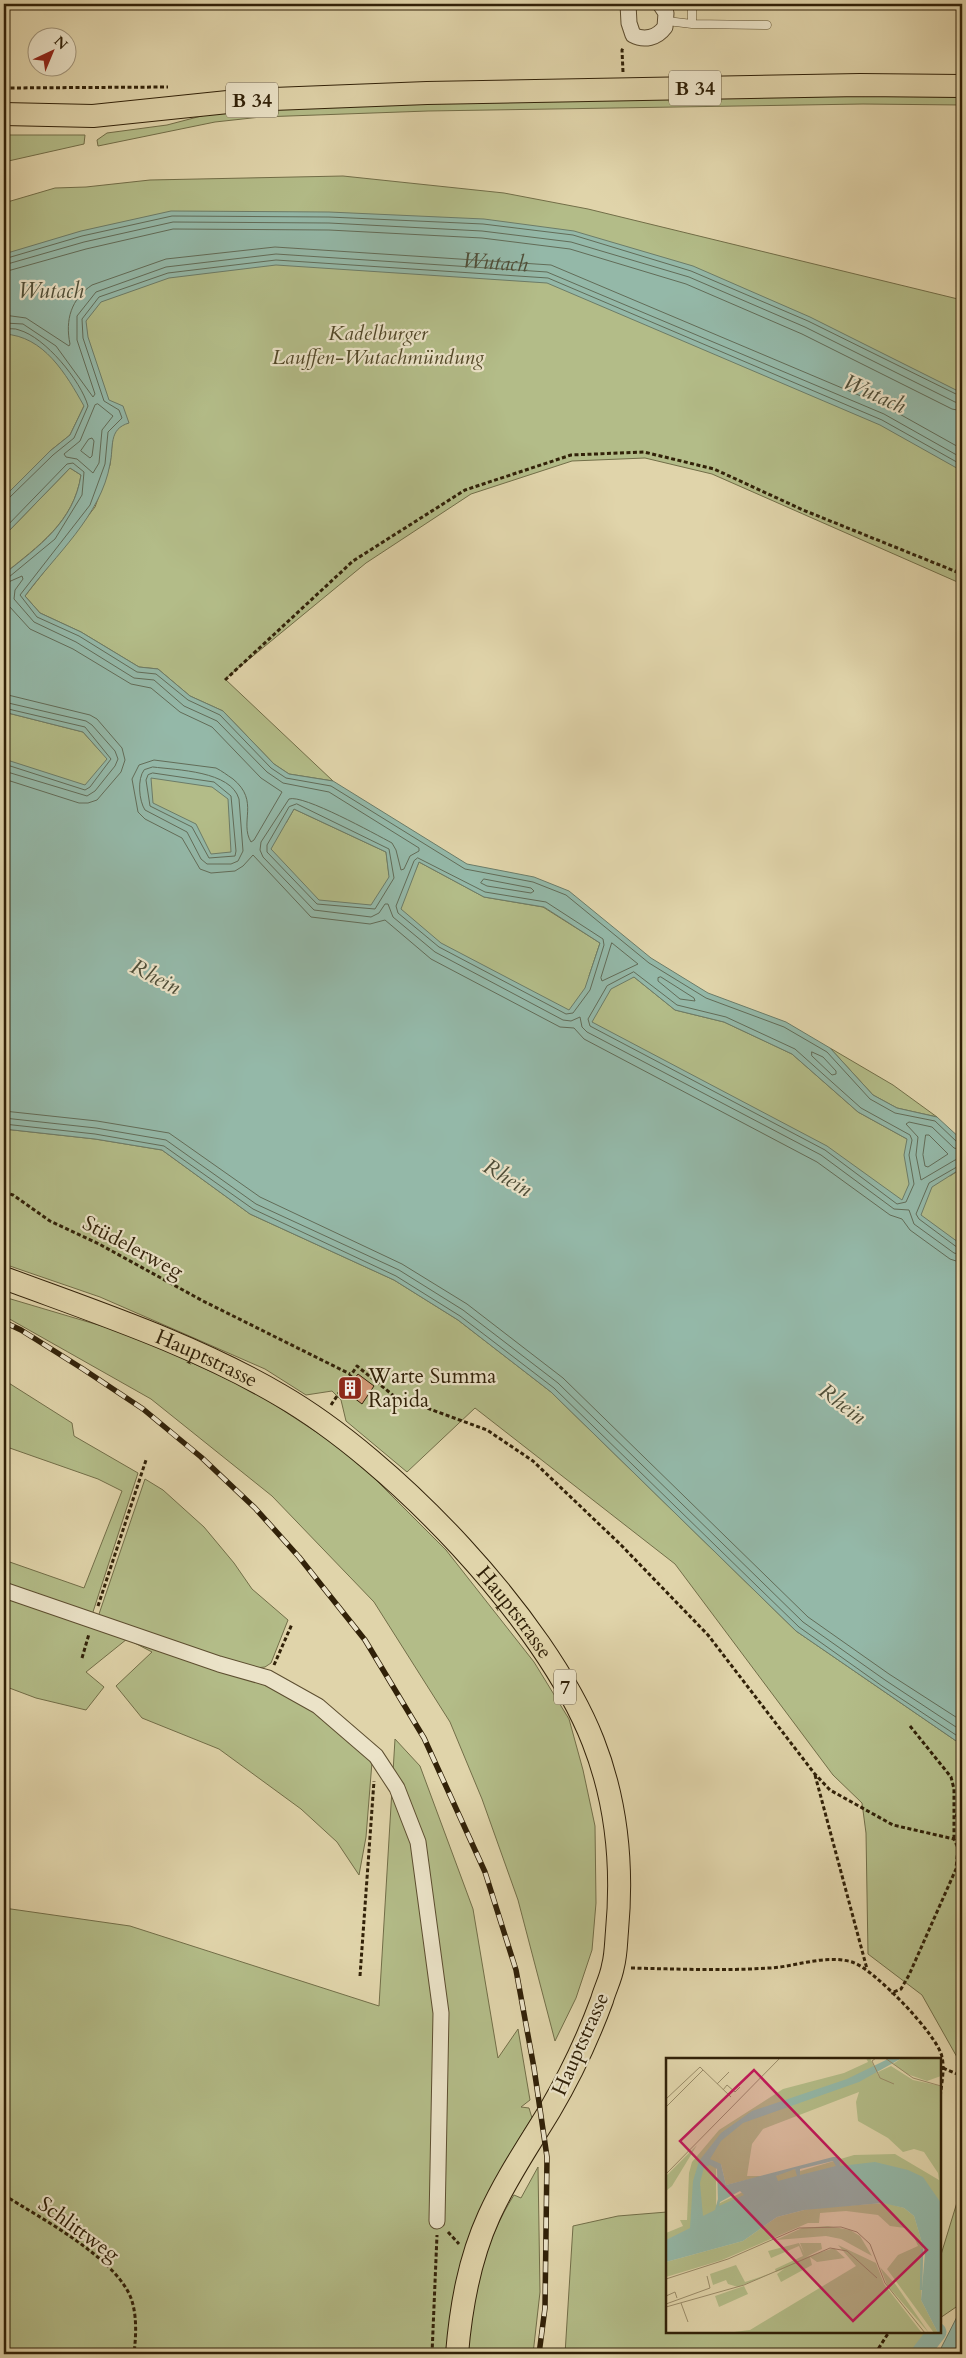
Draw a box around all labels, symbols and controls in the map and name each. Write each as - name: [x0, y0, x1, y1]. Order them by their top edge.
- north arrow: [28, 28, 78, 78]
- text: N: [50, 32, 72, 54]
- road number: B 34: [669, 70, 721, 106]
- road number: B 34: [226, 82, 278, 118]
- water label: Wutach: [462, 245, 530, 280]
- water label: Wutach: [18, 276, 84, 306]
- park label: Kadelburger Lauffen-Wutachmündung: [272, 319, 485, 372]
- water label: Wutach: [839, 367, 911, 421]
- water label: Rhein: [126, 952, 186, 1002]
- water label: Rhein: [478, 1152, 538, 1204]
- street label: Stüdelerweg: [77, 1209, 188, 1286]
- street label: Hauptstrasse: [151, 1322, 263, 1395]
- place label: Warte Summa Rapida: [367, 1362, 496, 1415]
- building icon: Warte Summa Rapida: [337, 1375, 363, 1401]
- water label: Rhein: [813, 1376, 872, 1432]
- street label: Hauptstrasse: [469, 1560, 559, 1665]
- road number: 7: [554, 1670, 576, 1704]
- street label: Hauptstrasse: [545, 1988, 616, 2100]
- inset map: [666, 2058, 941, 2333]
- street label: Schlittweg: [32, 2190, 126, 2269]

